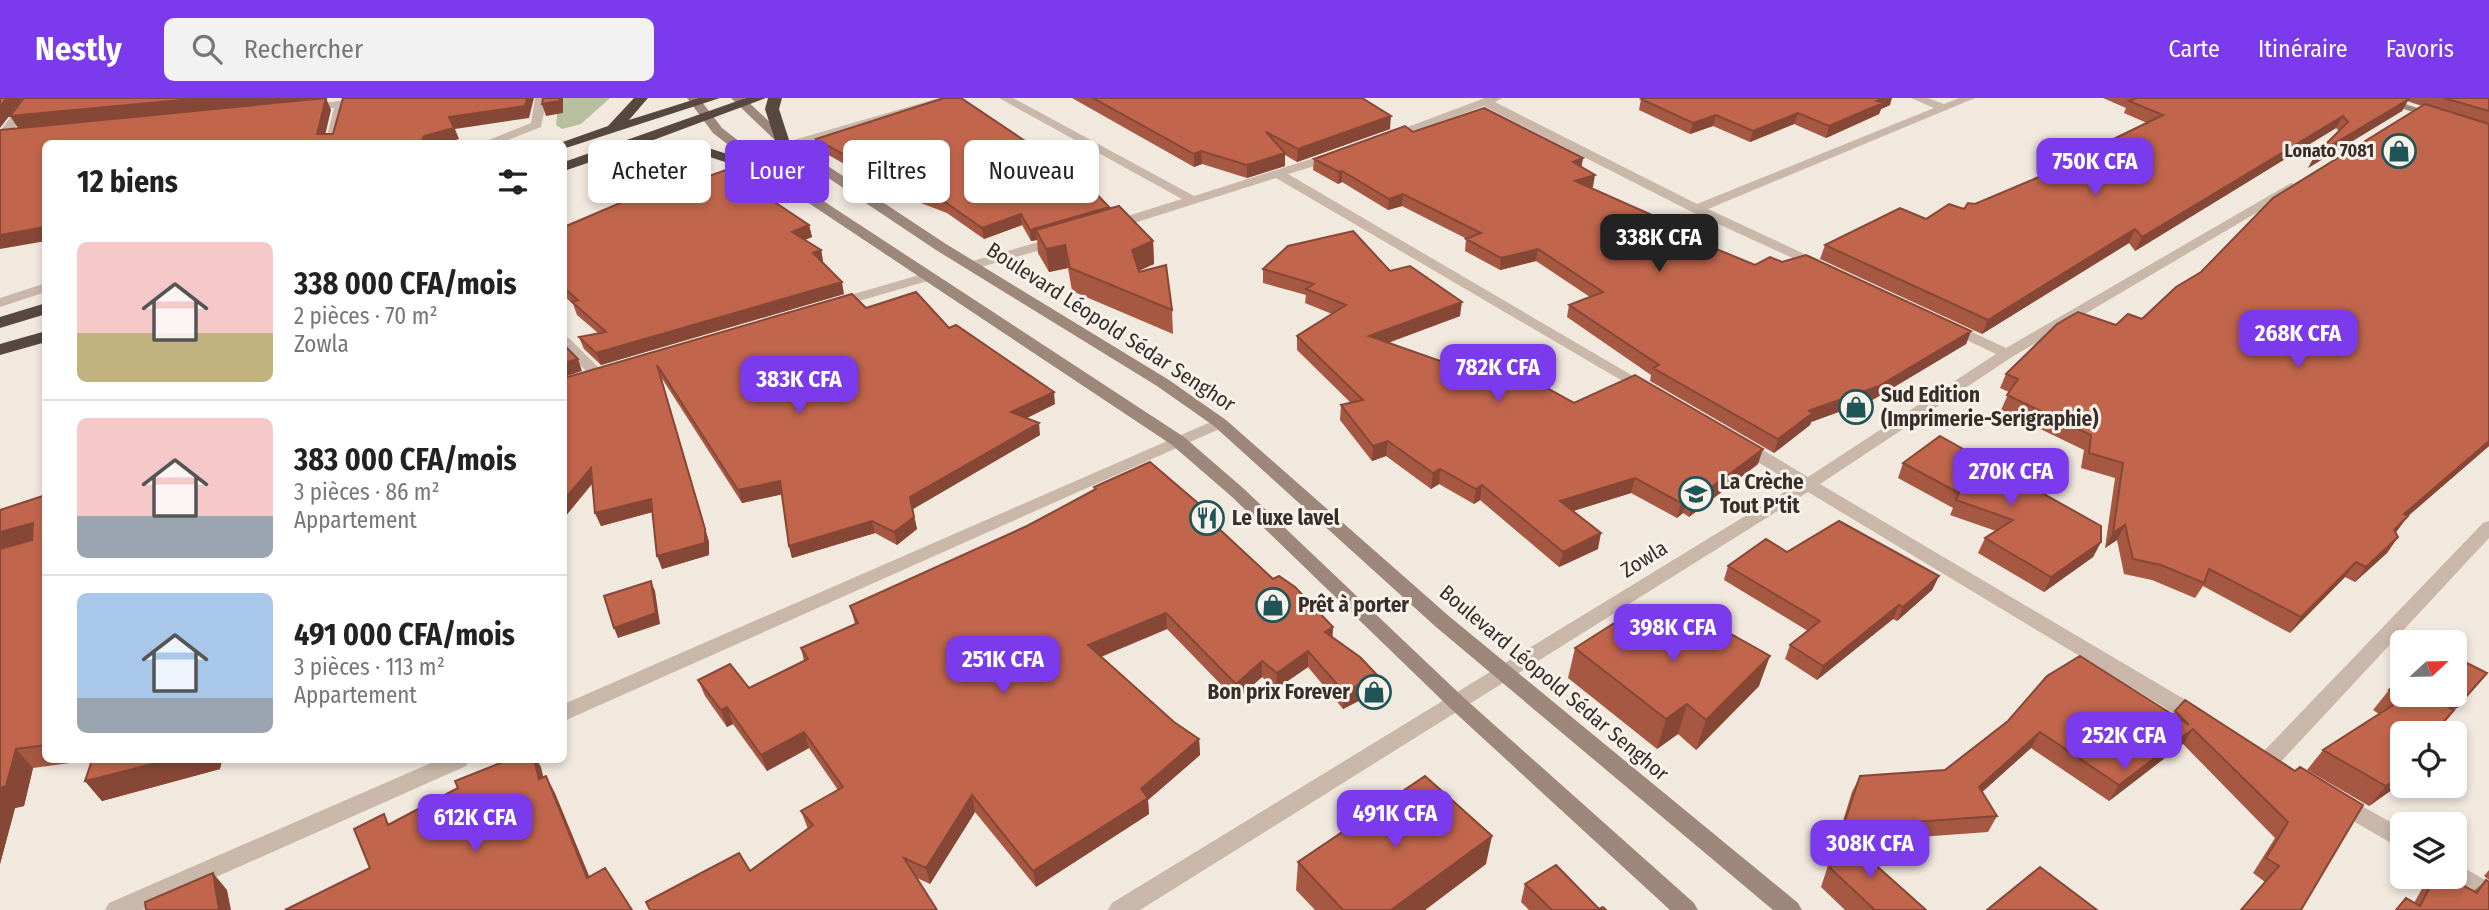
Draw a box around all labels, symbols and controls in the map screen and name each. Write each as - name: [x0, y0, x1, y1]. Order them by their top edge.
- search box: [164, 18, 654, 81]
- text: Nestly: [35, 29, 122, 69]
- icon: search: [188, 30, 226, 68]
- text: Rechercher: [244, 34, 363, 65]
- text: Carte: [2169, 35, 2220, 63]
- text: Itinéraire: [2258, 35, 2348, 63]
- text: Favoris: [2386, 35, 2454, 63]
- shop icon: Lonato 7081: [2380, 132, 2418, 170]
- pin: 750K CFA: [2023, 139, 2167, 198]
- chip: Acheter: [588, 140, 711, 203]
- chip: Louer: [725, 140, 829, 203]
- chip: Filtres: [843, 140, 950, 203]
- chip: Nouveau: [964, 140, 1099, 203]
- place label: Lonato 7081: [2285, 140, 2374, 162]
- text: 750K CFA: [2052, 147, 2138, 175]
- icon: filters: [494, 163, 532, 201]
- text: 12 biens: [77, 164, 178, 200]
- pin: 338K CFA: [1587, 214, 1731, 274]
- text: 338K CFA: [1616, 223, 1702, 251]
- street label: Boulevard Léopold Sédar Senghor: [982, 237, 1241, 418]
- text: 338 000 CFA/mois: [294, 266, 517, 302]
- icon: home: [133, 270, 217, 354]
- text: 2 pièces · 70 m²: [294, 302, 438, 330]
- pin: 268K CFA: [2226, 310, 2370, 370]
- text: 268K CFA: [2255, 319, 2341, 347]
- text: Zowla: [294, 330, 349, 358]
- pin: 782K CFA: [1426, 344, 1570, 404]
- text: 782K CFA: [1456, 353, 1540, 381]
- pin: 383K CFA: [727, 356, 871, 416]
- text: 383K CFA: [756, 365, 842, 393]
- place label: Sud Edition (Imprimerie-Serigraphie): [1881, 382, 2098, 432]
- shop icon: Sud Edition (Imprimerie-Serigraphie): [1837, 388, 1875, 426]
- text: 383 000 CFA/mois: [294, 442, 517, 478]
- icon: home: [133, 446, 217, 530]
- pin: 270K CFA: [1939, 448, 2083, 508]
- text: 270K CFA: [1969, 457, 2053, 485]
- place label: La Crèche Tout P'tit: [1720, 469, 1804, 519]
- school or university icon: La Crèche Tout P'tit: [1677, 475, 1715, 513]
- text: 3 pièces · 86 m²: [294, 478, 440, 506]
- restaurant icon: Le luxe lavel: [1188, 499, 1226, 537]
- place label: Le luxe lavel: [1232, 505, 1340, 531]
- text: Appartement: [294, 506, 417, 534]
- street label: Zowla: [1616, 535, 1672, 583]
- street label: Boulevard Léopold Sédar Senghor: [1434, 579, 1674, 787]
- shop icon: Prêt à porter: [1254, 586, 1292, 624]
- place label: Prêt à porter: [1298, 592, 1409, 618]
- pin: 398K CFA: [1601, 604, 1745, 664]
- text: 398K CFA: [1630, 613, 1716, 641]
- text: 491 000 CFA/mois: [294, 617, 515, 653]
- icon: home: [133, 621, 217, 705]
- north arrow: [2390, 630, 2468, 707]
- map controls: [2390, 630, 2467, 889]
- pin: 251K CFA: [931, 636, 1075, 696]
- text: 251K CFA: [962, 645, 1044, 673]
- text: 3 pièces · 113 m²: [294, 653, 445, 681]
- shop icon: Bon prix Forever: [1355, 673, 1393, 711]
- place label: Bon prix Forever: [1208, 679, 1350, 705]
- text: Appartement: [294, 681, 417, 709]
- pin: 252K CFA: [2052, 712, 2196, 772]
- text: 252K CFA: [2082, 721, 2166, 749]
- button: locate: [2390, 721, 2467, 798]
- pin: 491K CFA: [1323, 790, 1467, 850]
- pin: 612K CFA: [403, 794, 547, 854]
- text: 491K CFA: [1353, 799, 1437, 827]
- text: 612K CFA: [434, 803, 516, 831]
- button: layers: [2390, 812, 2467, 889]
- pin: 308K CFA: [1798, 820, 1942, 880]
- text: 308K CFA: [1826, 829, 1914, 857]

